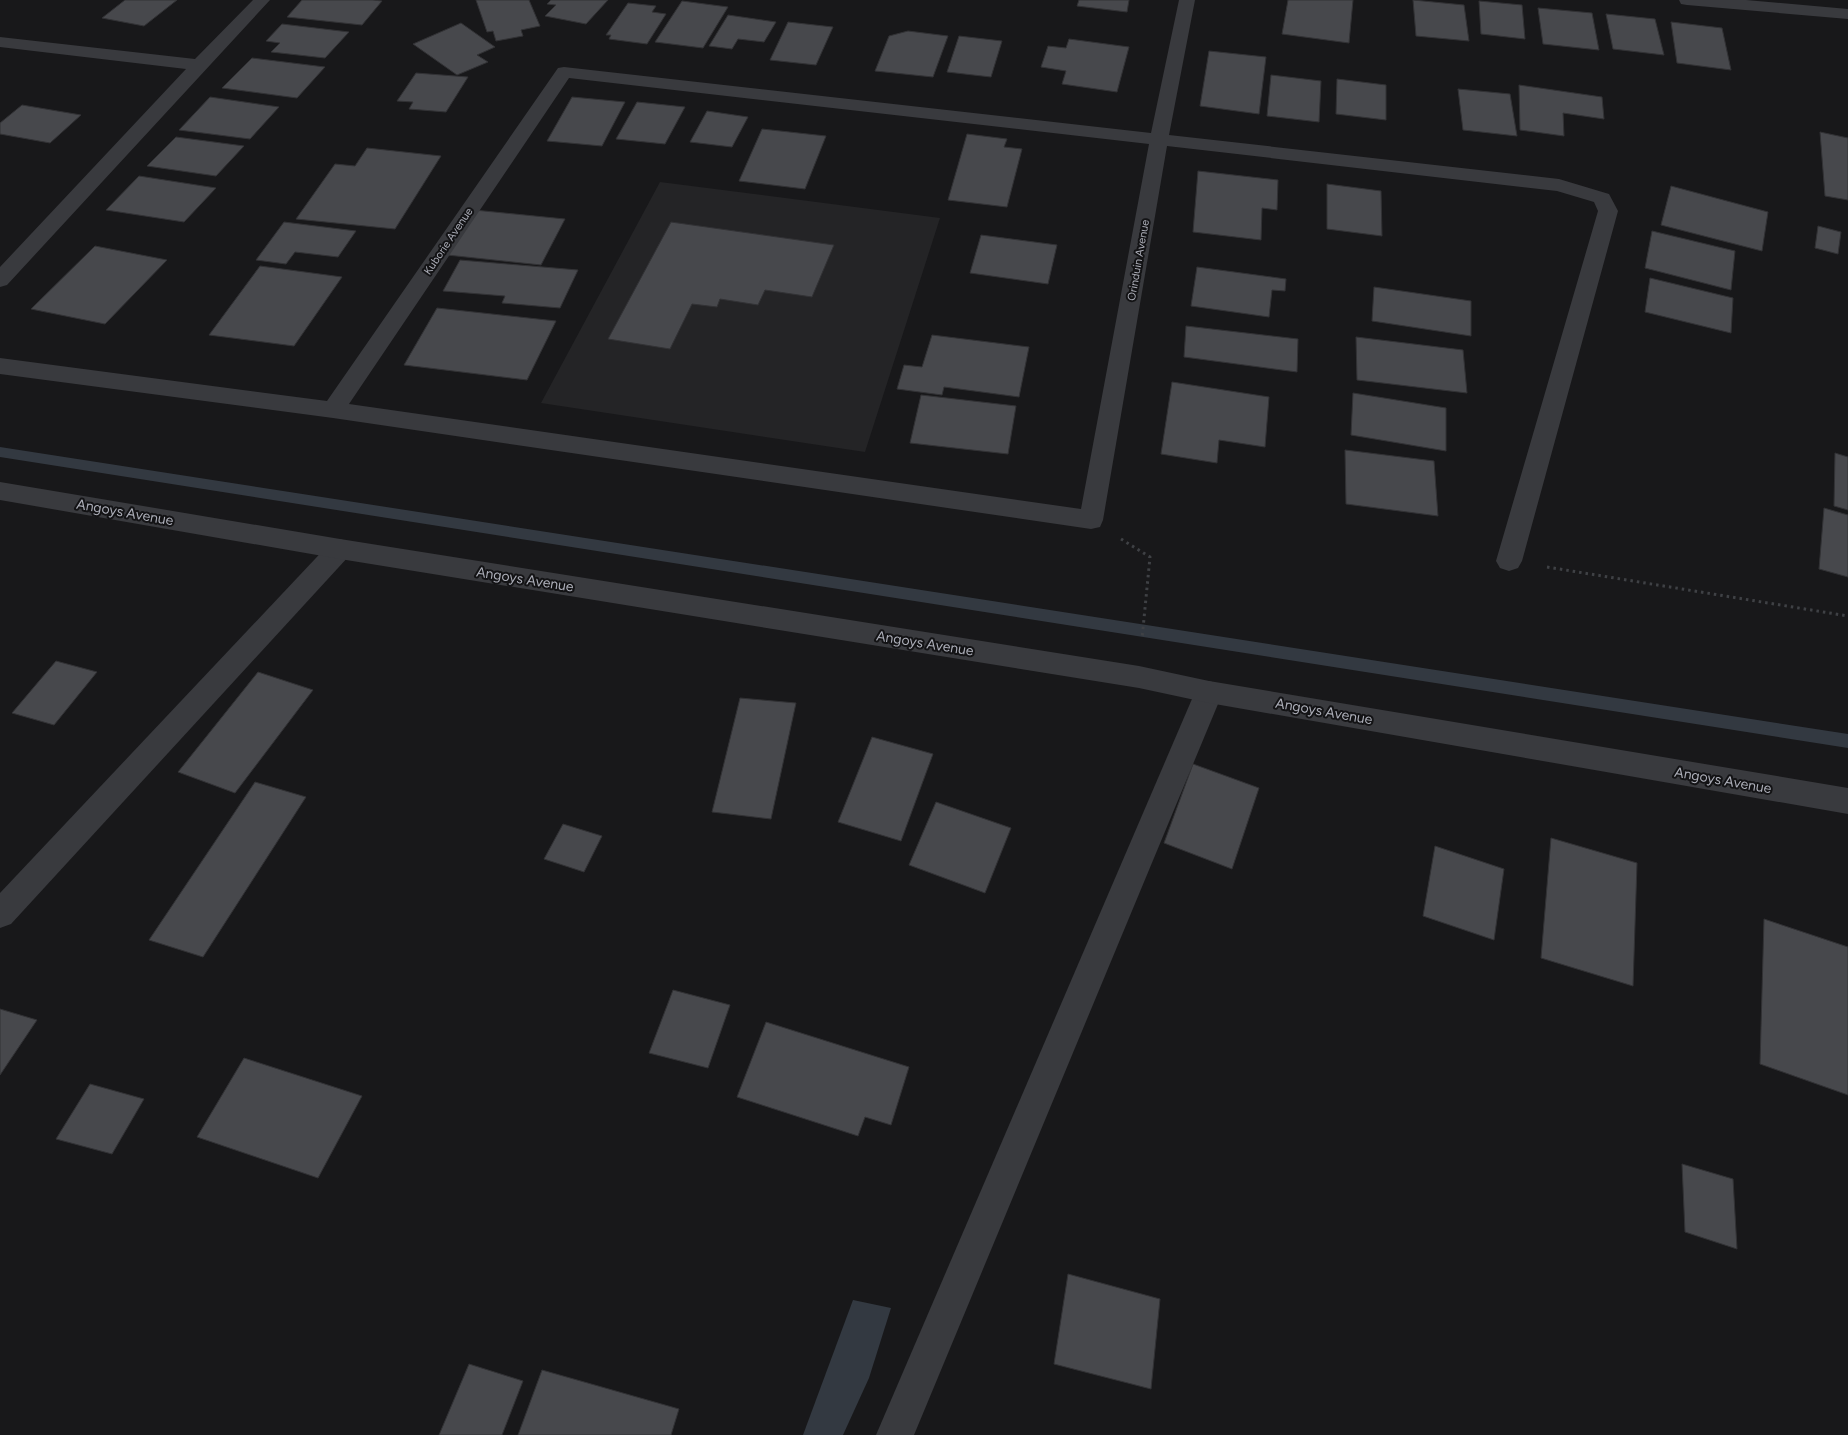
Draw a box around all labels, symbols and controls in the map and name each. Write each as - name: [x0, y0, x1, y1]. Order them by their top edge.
- street label: Kuborie Avenue: [421, 205, 476, 277]
- street label: Orinduin Avenue: [1125, 219, 1152, 302]
- street label: Angoys Avenue: [75, 496, 175, 529]
- street label: Angoys Avenue: [475, 563, 575, 596]
- street label: Angoys Avenue: [875, 627, 975, 660]
- street label: Angoys Avenue: [1274, 695, 1374, 728]
- street label: Angoys Avenue: [1673, 764, 1773, 797]

